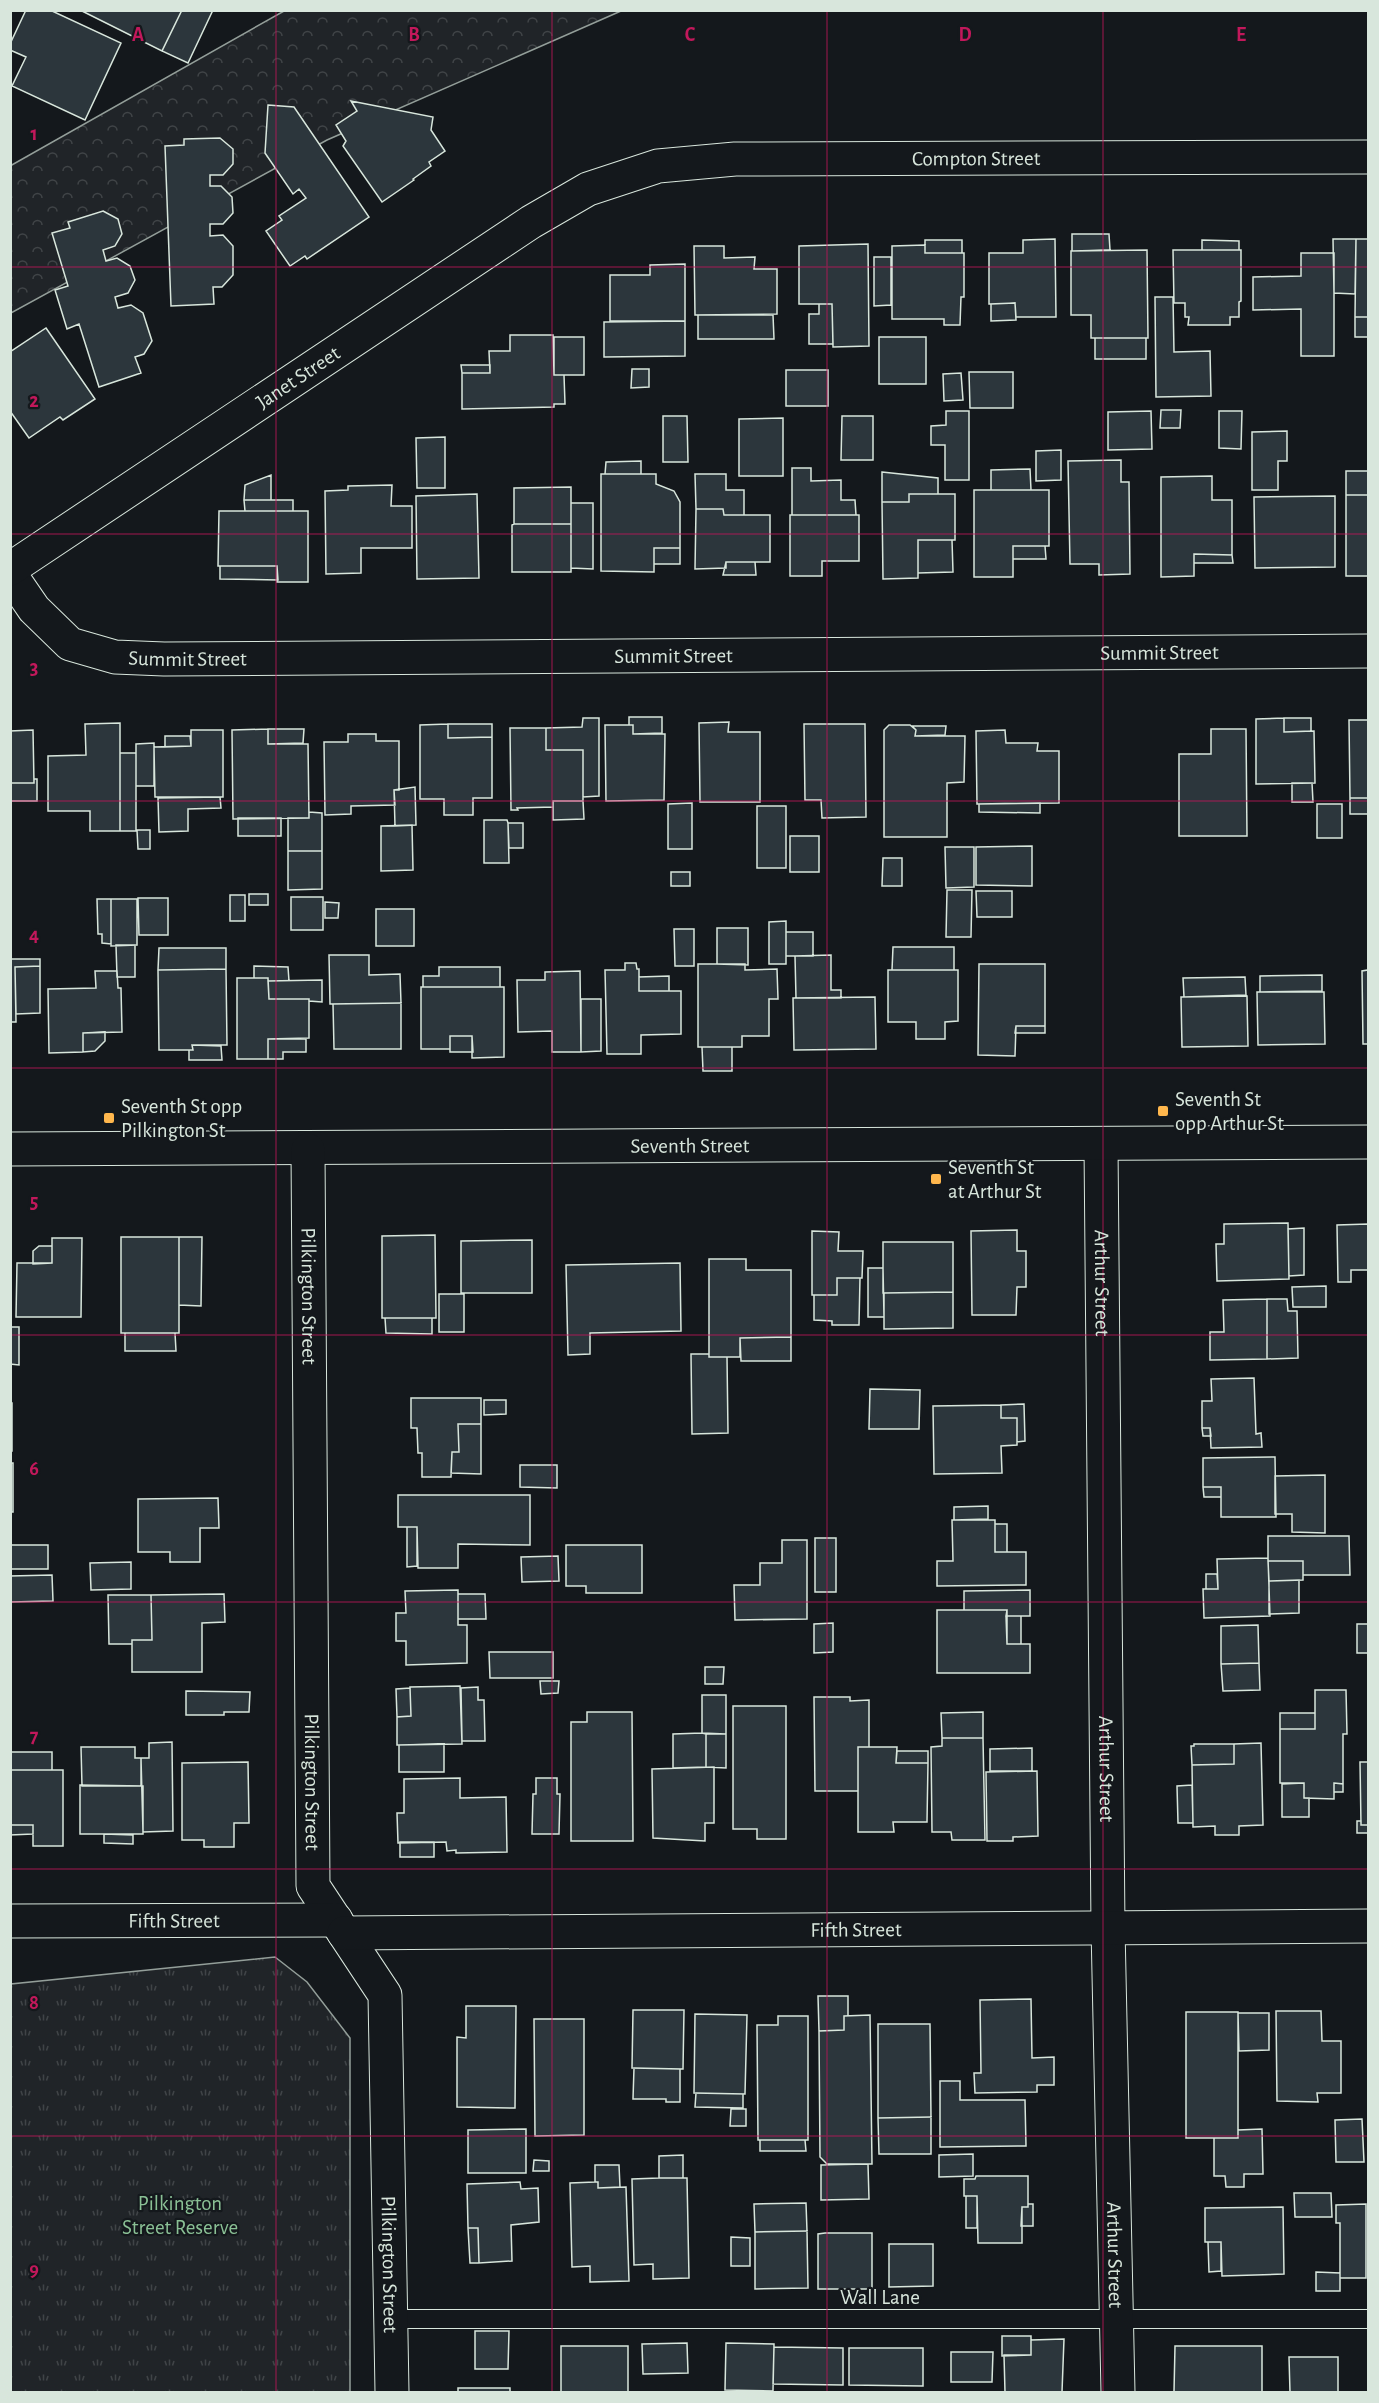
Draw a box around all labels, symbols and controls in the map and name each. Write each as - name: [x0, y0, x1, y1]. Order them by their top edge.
- text: A: [132, 25, 144, 45]
- text: B: [408, 25, 420, 45]
- text: C: [685, 25, 696, 45]
- text: D: [958, 25, 972, 45]
- text: E: [1236, 25, 1246, 45]
- text: 1: [30, 124, 38, 144]
- street label: Compton Street: [912, 148, 1041, 169]
- street label: Janet Street: [252, 342, 344, 412]
- text: 2: [29, 391, 39, 411]
- street label: Summit Street: [1100, 641, 1219, 663]
- street label: Summit Street: [614, 645, 733, 667]
- street label: Summit Street: [128, 647, 247, 670]
- text: 3: [30, 658, 38, 678]
- text: 4: [29, 925, 39, 945]
- place label: Seventh St opp Arthur St: [1175, 1089, 1284, 1134]
- place label: Seventh St opp Pilkington St: [121, 1096, 242, 1141]
- marker: Seventh St opp Arthur St: [1156, 1104, 1170, 1118]
- marker: Seventh St opp Pilkington St: [102, 1111, 116, 1125]
- street label: Seventh Street: [631, 1135, 750, 1156]
- place label: Seventh St at Arthur St: [948, 1157, 1042, 1202]
- marker: Seventh St at Arthur St: [929, 1172, 943, 1186]
- text: 5: [30, 1192, 38, 1212]
- street label: Pilkington Street: [298, 1227, 320, 1365]
- street label: Arthur Street: [1091, 1230, 1113, 1337]
- text: 6: [29, 1459, 39, 1479]
- street label: Pilkington Street: [301, 1713, 323, 1851]
- street label: Arthur Street: [1096, 1716, 1118, 1823]
- text: 7: [30, 1726, 39, 1746]
- street label: Fifth Street: [128, 1910, 220, 1931]
- street label: Fifth Street: [810, 1919, 902, 1940]
- text: 8: [29, 1993, 39, 2013]
- park label: Pilkington Street Reserve: [122, 2193, 238, 2238]
- street label: Pilkington Street: [378, 2196, 401, 2333]
- street label: Arthur Street: [1103, 2201, 1127, 2309]
- text: 9: [29, 2260, 39, 2280]
- street label: Wall Lane: [840, 2287, 920, 2308]

